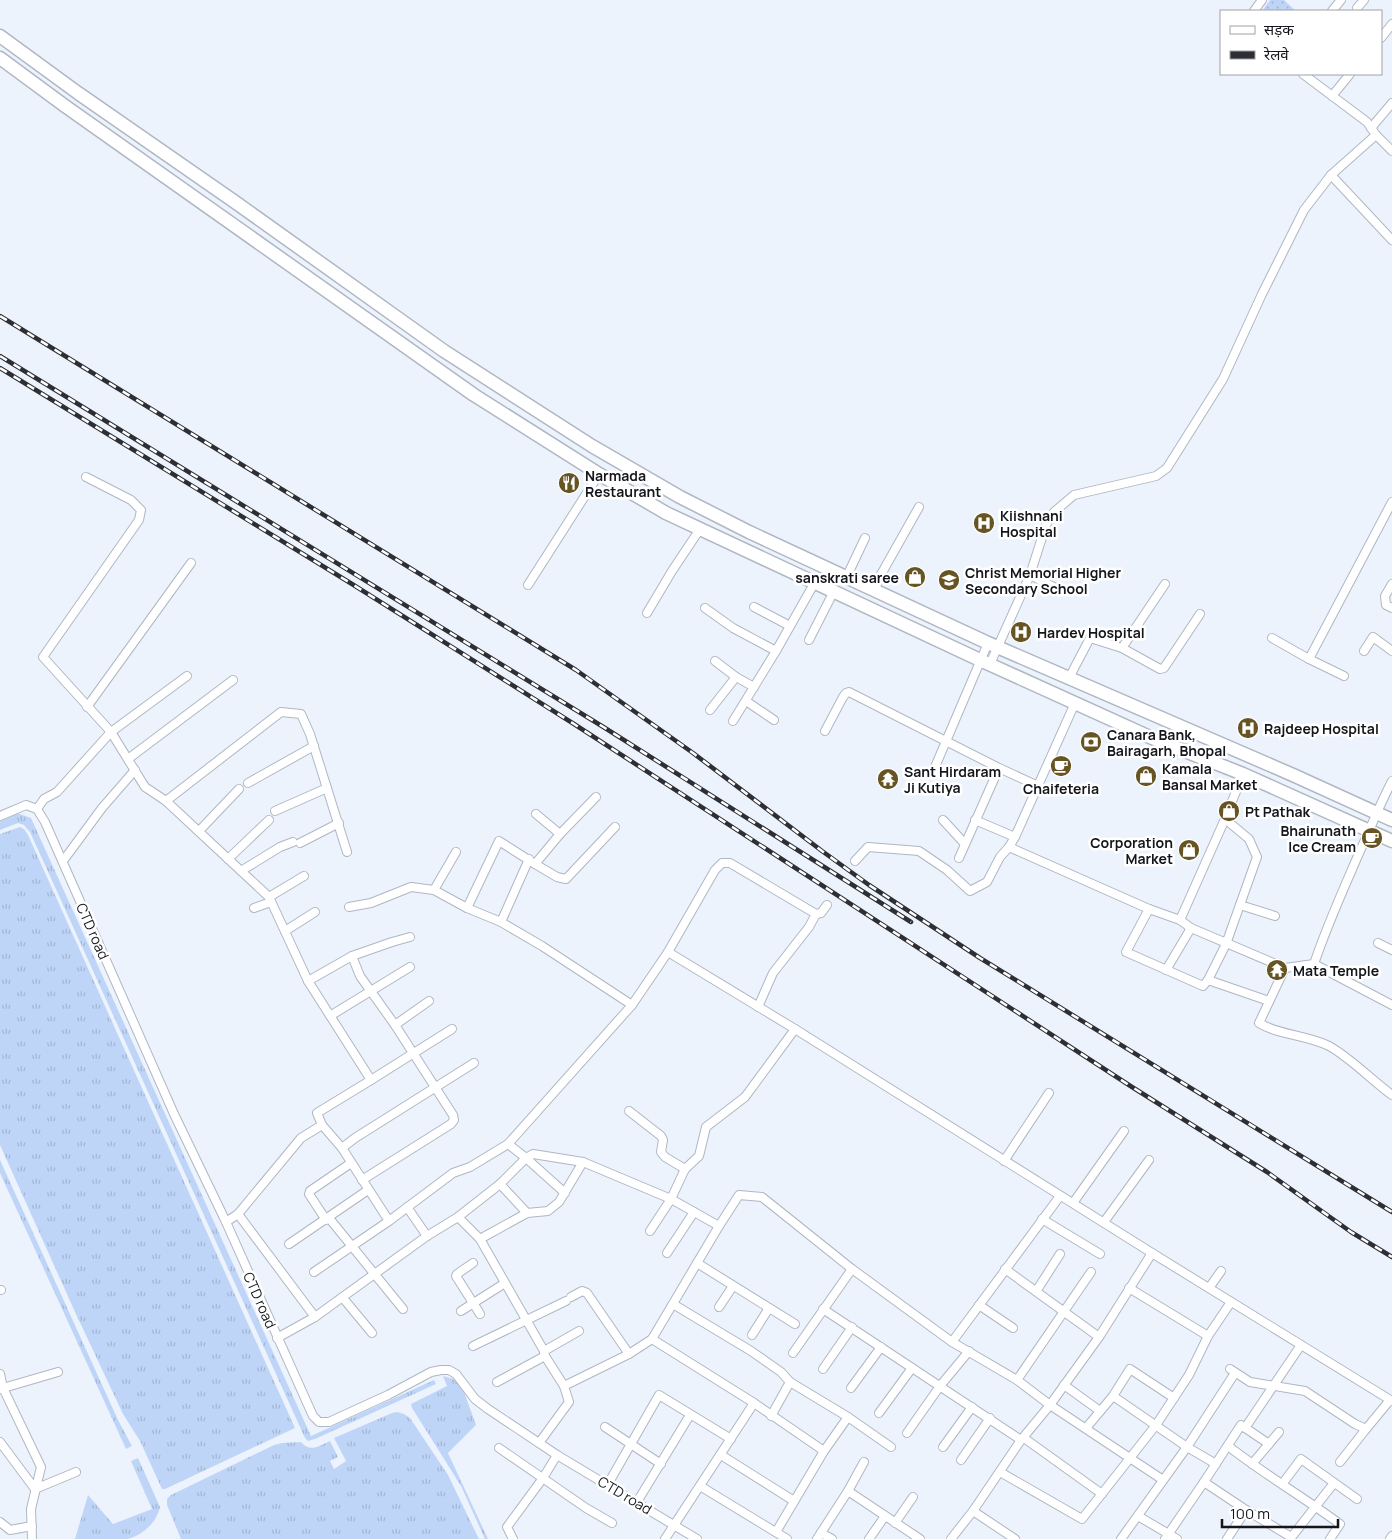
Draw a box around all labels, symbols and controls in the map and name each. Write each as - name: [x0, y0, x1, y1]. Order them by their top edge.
- legend: [1220, 10, 1382, 75]
- text: सड़क: [1264, 19, 1294, 40]
- text: रेलवे: [1263, 44, 1289, 65]
- place label: Narmada Restaurant: [585, 466, 661, 501]
- restaurant icon: Narmada Restaurant: [557, 471, 581, 495]
- place label: Kiishnani Hospital: [1000, 506, 1063, 541]
- hospital icon: Kiishnani Hospital: [972, 511, 996, 535]
- place label: Christ Memorial Higher Secondary School: [965, 563, 1122, 598]
- shop icon: sanskrati saree: [903, 565, 927, 589]
- place label: sanskrati saree: [795, 568, 899, 587]
- school or university icon: Christ Memorial Higher Secondary School: [937, 568, 961, 592]
- hospital icon: Hardev Hospital: [1009, 620, 1033, 644]
- place label: Hardev Hospital: [1037, 623, 1145, 642]
- hospital icon: Rajdeep Hospital: [1236, 716, 1260, 740]
- place label: Rajdeep Hospital: [1264, 719, 1379, 738]
- place label: Canara Bank, Bairagarh, Bhopal: [1107, 725, 1226, 760]
- bank icon: Canara Bank, Bairagarh, Bhopal: [1079, 730, 1103, 754]
- cafe icon: Chaifeteria: [1049, 754, 1073, 778]
- place label: Kamala Bansal Market: [1162, 759, 1258, 794]
- place label: Sant Hirdaram Ji Kutiya: [904, 762, 1001, 797]
- shop icon: Kamala Bansal Market: [1134, 764, 1158, 788]
- temple icon: Sant Hirdaram Ji Kutiya: [876, 767, 900, 791]
- place label: Chaifeteria: [1023, 779, 1099, 798]
- shop icon: Pt Pathak: [1217, 799, 1241, 823]
- place label: Pt Pathak: [1245, 802, 1311, 821]
- place label: Bhairunath Ice Cream: [1280, 821, 1356, 856]
- cafe icon: Bhairunath Ice Cream: [1360, 826, 1384, 850]
- place label: Corporation Market: [1090, 833, 1173, 868]
- shop icon: Corporation Market: [1177, 838, 1201, 862]
- street label: CTD road: [72, 900, 114, 962]
- temple icon: Mata Temple: [1265, 958, 1289, 982]
- place label: Mata Temple: [1293, 961, 1379, 980]
- street label: CTD road: [239, 1269, 281, 1331]
- street label: CTD road: [594, 1471, 656, 1519]
- scale bar: [1222, 1496, 1338, 1528]
- text: 100 m: [1230, 1503, 1270, 1524]

